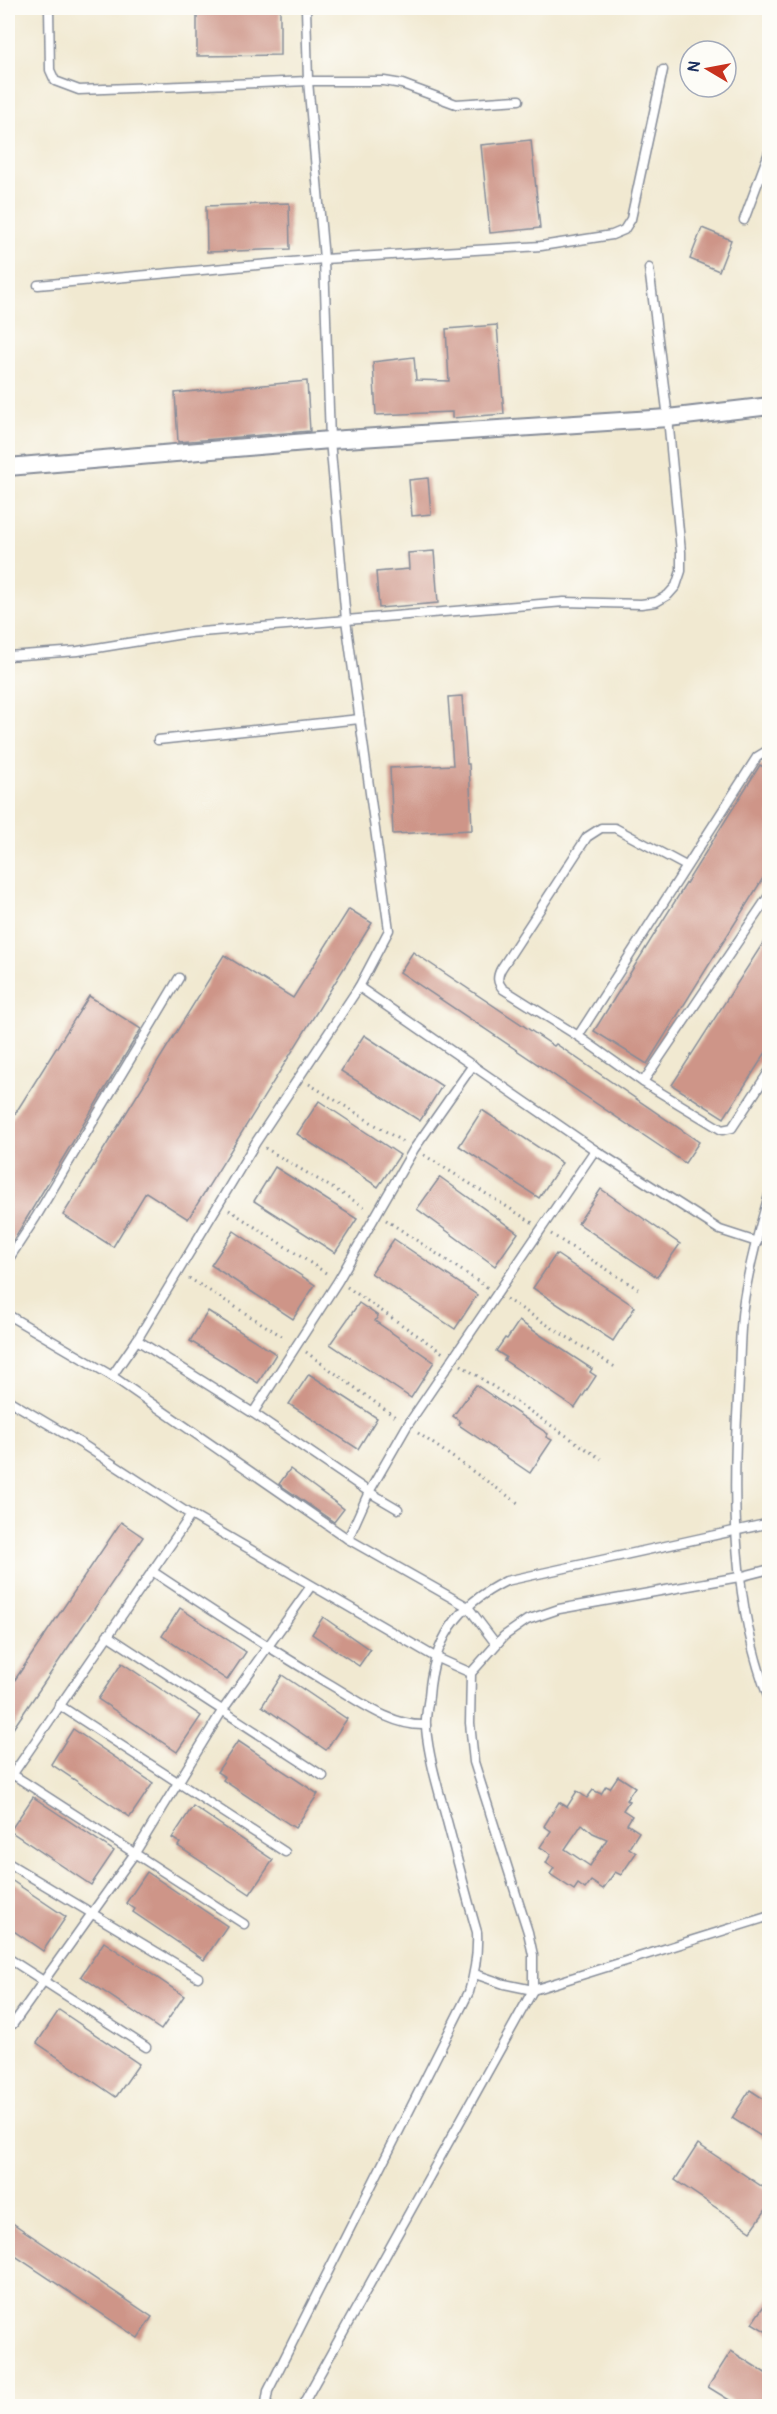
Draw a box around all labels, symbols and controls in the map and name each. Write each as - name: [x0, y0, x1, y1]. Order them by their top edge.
- north arrow: [678, 39, 738, 99]
- text: N: [683, 59, 705, 74]

